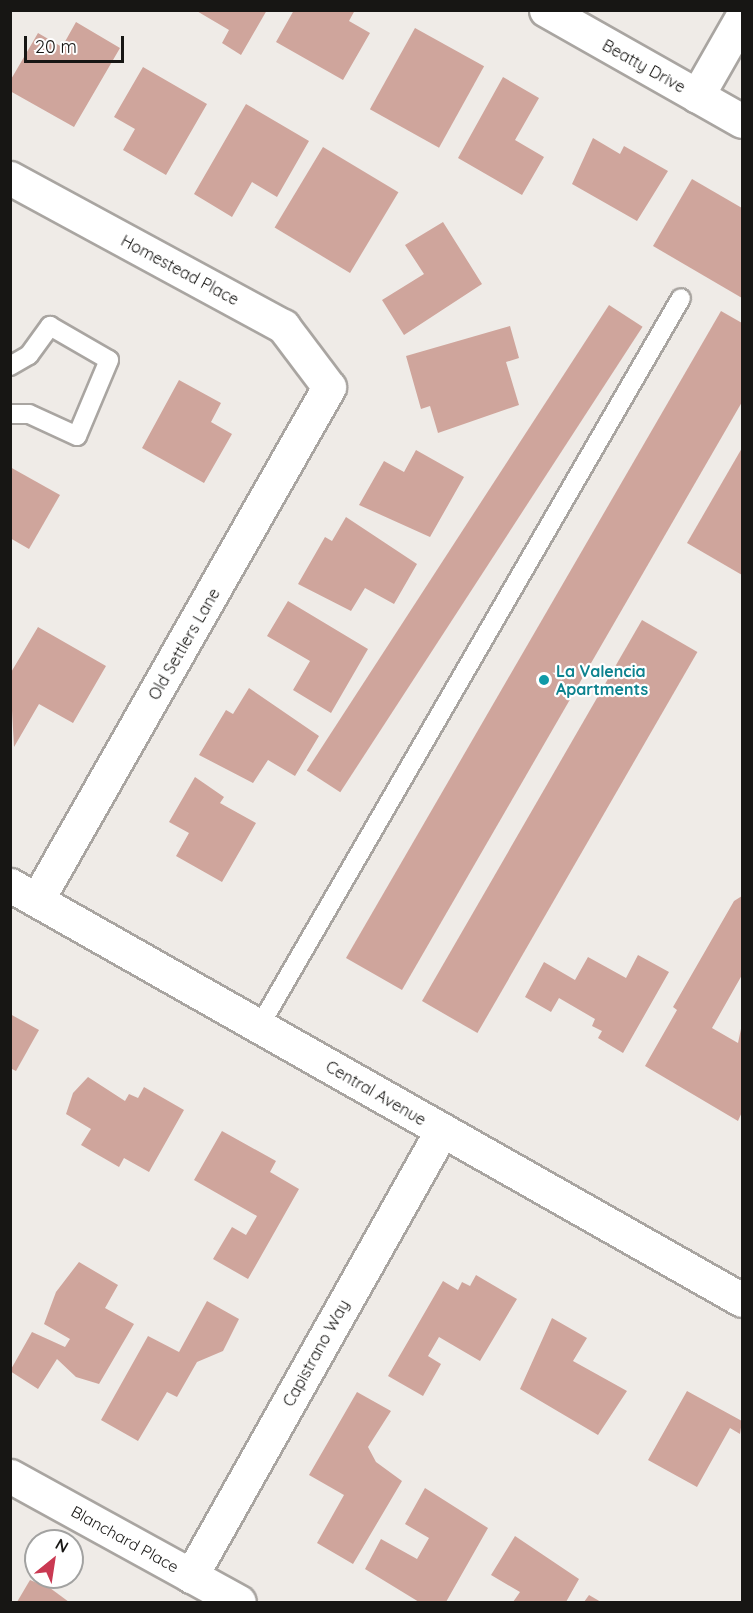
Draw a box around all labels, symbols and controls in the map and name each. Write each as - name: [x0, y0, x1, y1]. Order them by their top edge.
- scale bar: [27, 24, 128, 62]
- text: 20 m: [35, 35, 77, 58]
- street label: Beatty Drive: [599, 35, 689, 97]
- street label: Homestead Place: [118, 231, 242, 309]
- street label: Old Settlers Lane: [144, 585, 224, 703]
- place label: La Valencia Apartments: [556, 661, 648, 699]
- marker: La Valencia Apartments: [537, 673, 551, 687]
- street label: Central Avenue: [322, 1057, 430, 1129]
- street label: Capistrano Way: [279, 1296, 353, 1410]
- street label: Blanchard Place: [68, 1501, 182, 1577]
- north arrow: [24, 1529, 84, 1589]
- text: N: [52, 1534, 72, 1557]

